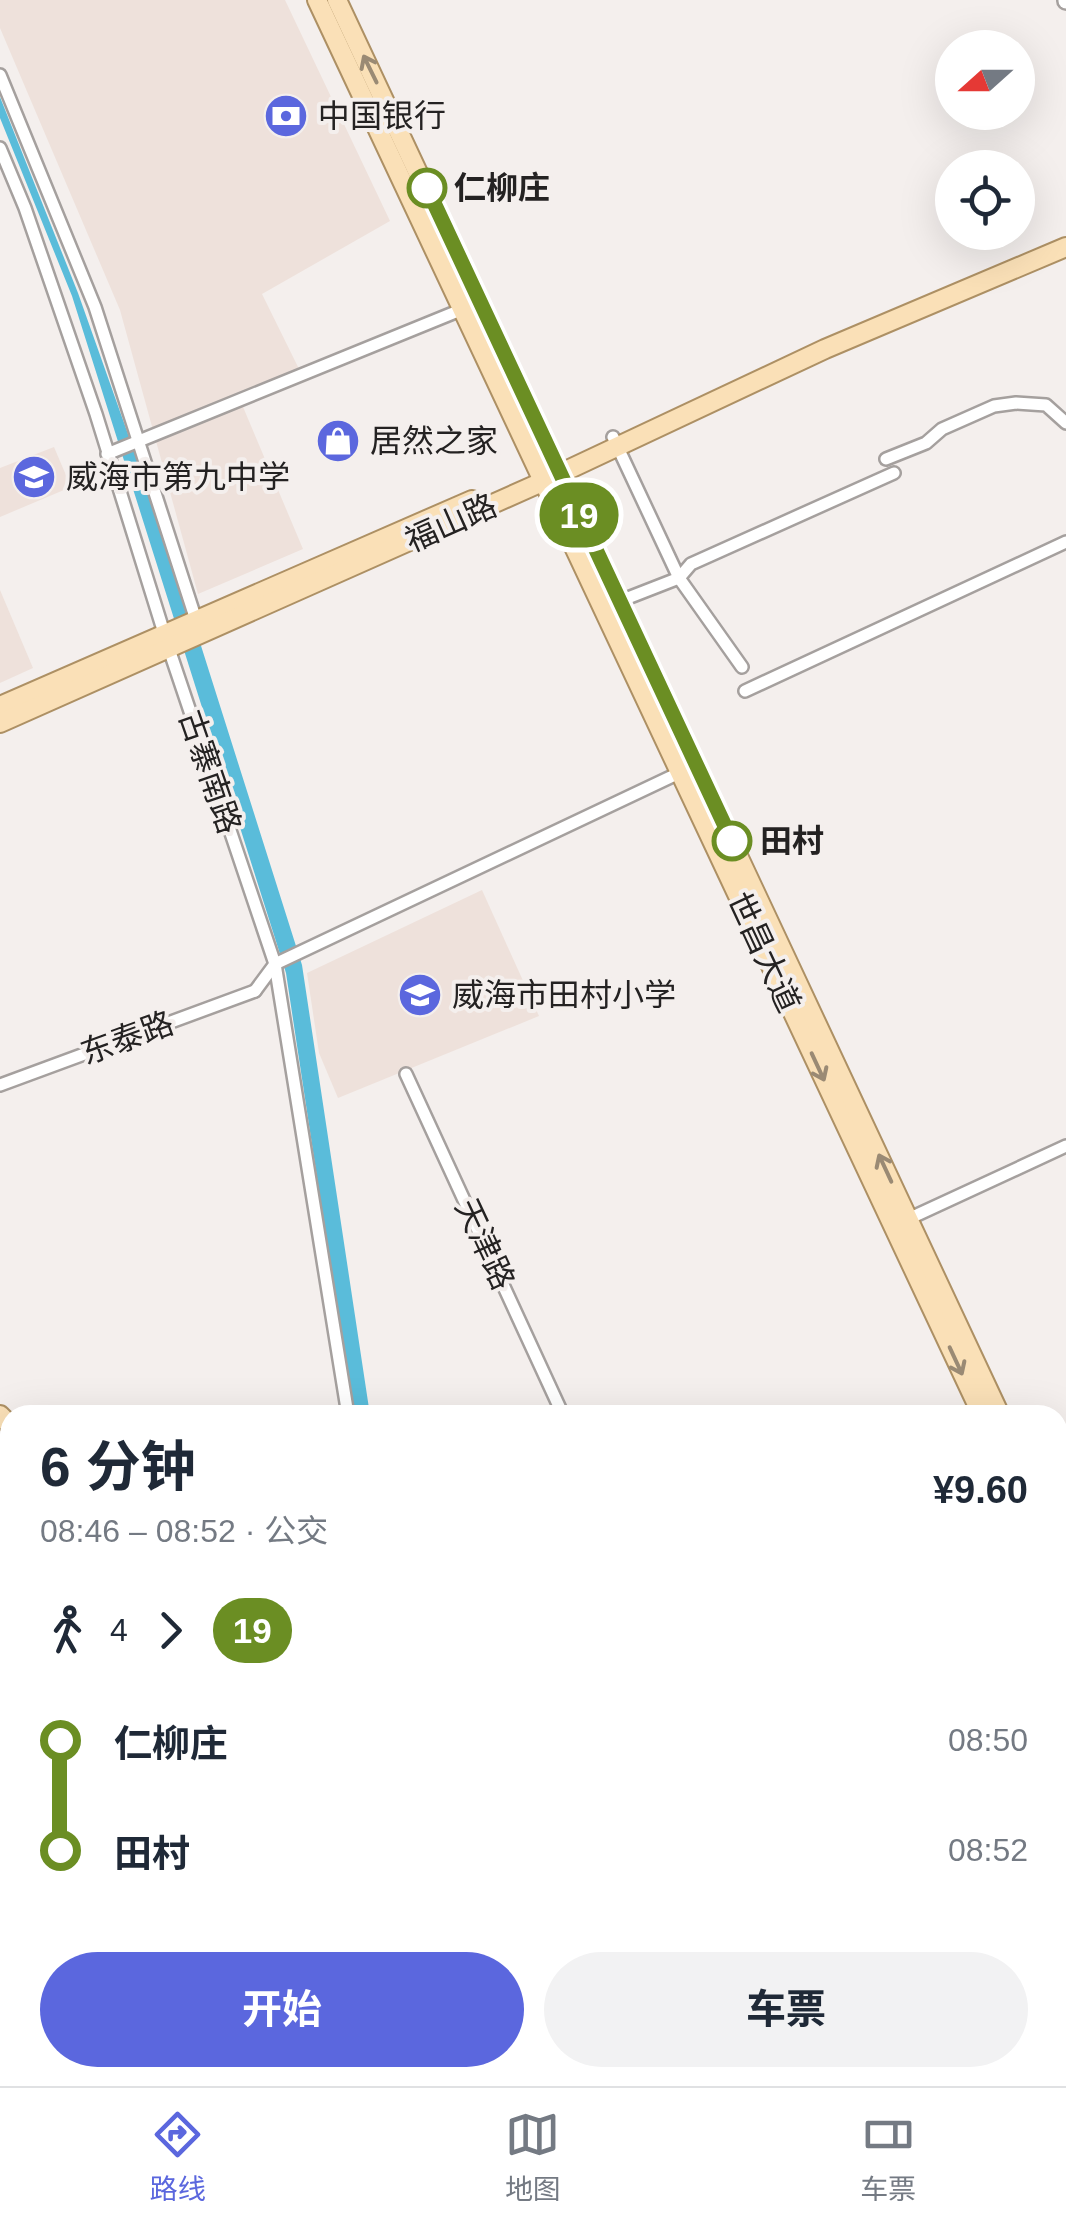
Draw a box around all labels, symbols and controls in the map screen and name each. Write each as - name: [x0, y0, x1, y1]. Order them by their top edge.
- north arrow: [935, 30, 1035, 130]
- map controls: [935, 30, 1035, 250]
- one-way arrow: [359, 55, 378, 85]
- bank icon: 中国银行: [263, 93, 309, 139]
- place label: 中国银行: [318, 98, 446, 134]
- button: locate: [935, 150, 1035, 250]
- marker: 仁柳庄: [408, 169, 446, 207]
- place label: 仁柳庄: [454, 170, 550, 206]
- shop icon: 居然之家: [315, 418, 361, 464]
- place label: 居然之家: [370, 423, 498, 459]
- school or university icon: 威海市第九中学: [11, 454, 57, 500]
- place label: 威海市第九中学: [66, 459, 290, 495]
- line badge: 19: [534, 482, 624, 548]
- street label: 福山路: [400, 487, 502, 559]
- text: 19: [560, 496, 598, 535]
- street label: 古寨南路: [172, 706, 248, 838]
- marker: 田村: [713, 822, 751, 860]
- place label: 田村: [760, 823, 824, 859]
- street label: 世昌大道: [721, 886, 807, 1018]
- school or university icon: 威海市田村小学: [397, 972, 443, 1018]
- place label: 威海市田村小学: [452, 977, 676, 1013]
- street label: 东泰路: [76, 1005, 178, 1071]
- one-way arrow: [809, 1051, 828, 1081]
- one-way arrow: [874, 1154, 893, 1184]
- street label: 天津路: [448, 1193, 522, 1295]
- one-way arrow: [948, 1345, 967, 1375]
- text: 6 分钟: [40, 1436, 196, 1498]
- text: ¥9.60: [933, 1469, 1028, 1511]
- text: 08:46 – 08:52 · 公交: [40, 1513, 328, 1549]
- icon: walk: [40, 1603, 95, 1658]
- icon: forward: [143, 1603, 198, 1658]
- text: 19: [233, 1611, 272, 1650]
- text: 4: [110, 1612, 128, 1648]
- text: 08:50: [948, 1722, 1028, 1758]
- text: 仁柳庄: [114, 1723, 228, 1765]
- text: 08:52: [948, 1832, 1028, 1868]
- text: 田村: [114, 1833, 190, 1875]
- button: 开始: [40, 1952, 524, 2067]
- button: 车票: [544, 1952, 1028, 2067]
- tab: 路线: [150, 2107, 206, 2207]
- tab: 地图: [505, 2107, 561, 2207]
- tab: 车票: [860, 2107, 916, 2207]

